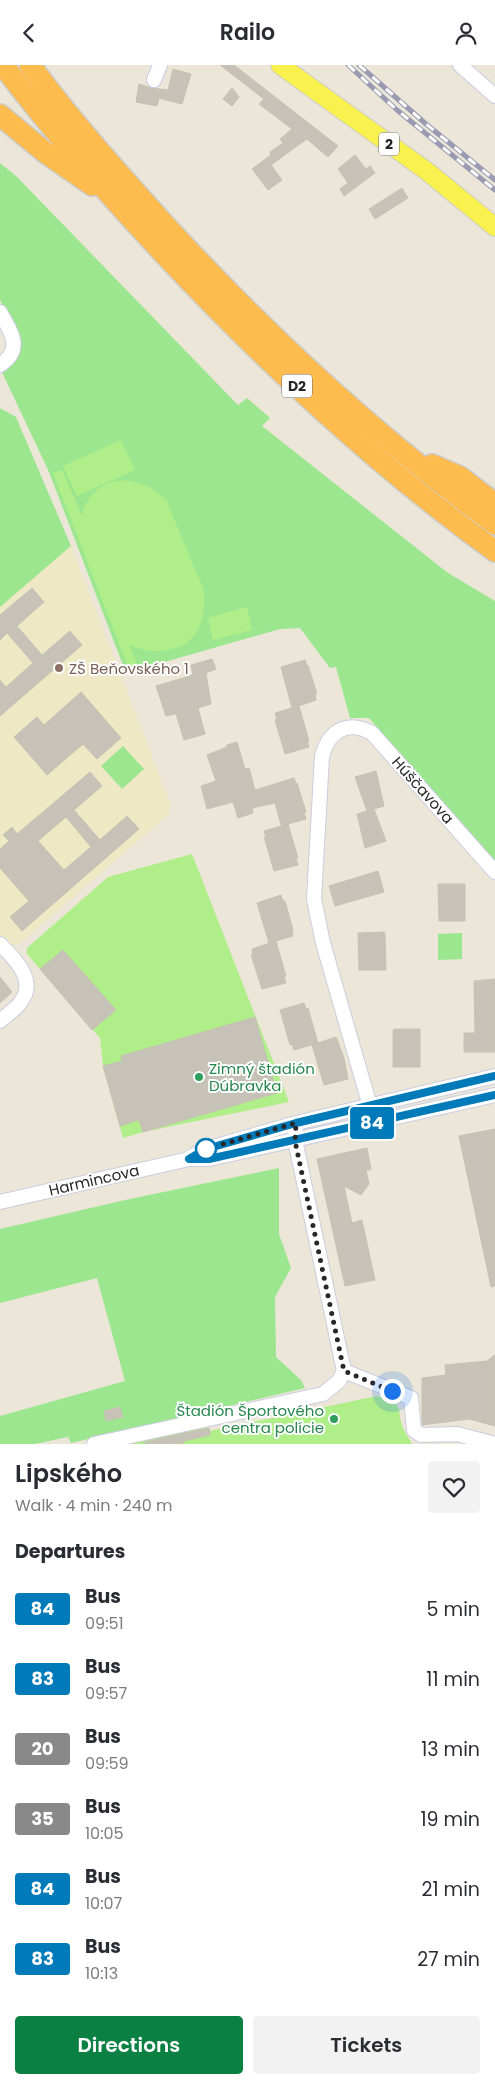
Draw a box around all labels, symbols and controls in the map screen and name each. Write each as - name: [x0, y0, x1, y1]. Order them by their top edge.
- text: Railo: [220, 17, 275, 48]
- icon: back: [15, 19, 43, 47]
- icon: person: [452, 19, 480, 47]
- road number: 2: [379, 133, 399, 155]
- road number: D2: [282, 375, 312, 397]
- place label: ZŠ Beňovského 1: [69, 658, 189, 679]
- marker: ZŠ Beňovského 1: [53, 662, 65, 674]
- street label: Húščavova: [387, 752, 459, 828]
- place label: Zimný štadión Dúbravka: [209, 1058, 315, 1096]
- marker: Zimný štadión Dúbravka: [193, 1071, 205, 1083]
- line badge: 84: [350, 1107, 394, 1139]
- text: 84: [360, 1110, 384, 1135]
- unlabelled marker: [195, 1138, 217, 1160]
- street label: Harmincova: [47, 1159, 141, 1201]
- your location: [380, 1379, 405, 1404]
- place label: Štadión Športového centra polície: [176, 1400, 324, 1438]
- marker: Štadión Športového centra polície: [328, 1413, 340, 1425]
- text: Lipského: [15, 1457, 122, 1490]
- button: heart: [428, 1461, 480, 1513]
- text: Walk · 4 min · 240 m: [15, 1494, 173, 1517]
- text: Departures: [15, 1538, 125, 1565]
- text: Bus: [85, 1583, 121, 1610]
- text: 84: [31, 1596, 54, 1621]
- text: 5 min: [427, 1596, 480, 1623]
- text: 09:51: [85, 1612, 124, 1635]
- text: Bus: [85, 1653, 121, 1680]
- text: 83: [31, 1666, 54, 1691]
- text: 11 min: [426, 1666, 480, 1693]
- text: 09:57: [85, 1682, 127, 1705]
- text: Bus: [85, 1723, 121, 1750]
- text: 20: [31, 1736, 54, 1761]
- text: 13 min: [421, 1736, 480, 1763]
- text: 09:59: [85, 1752, 129, 1775]
- text: Bus: [85, 1793, 121, 1820]
- text: 35: [31, 1806, 54, 1831]
- text: 19 min: [420, 1806, 480, 1833]
- text: 10:05: [85, 1822, 124, 1845]
- text: Bus: [85, 1863, 121, 1890]
- text: 84: [31, 1876, 54, 1901]
- text: 21 min: [422, 1876, 480, 1903]
- text: 10:07: [85, 1892, 122, 1915]
- text: Bus: [85, 1933, 121, 1960]
- text: 83: [31, 1946, 54, 1971]
- text: 27 min: [417, 1946, 480, 1973]
- text: 10:13: [85, 1962, 118, 1985]
- button: Directions: [15, 2016, 243, 2074]
- button: Tickets: [253, 2016, 480, 2074]

